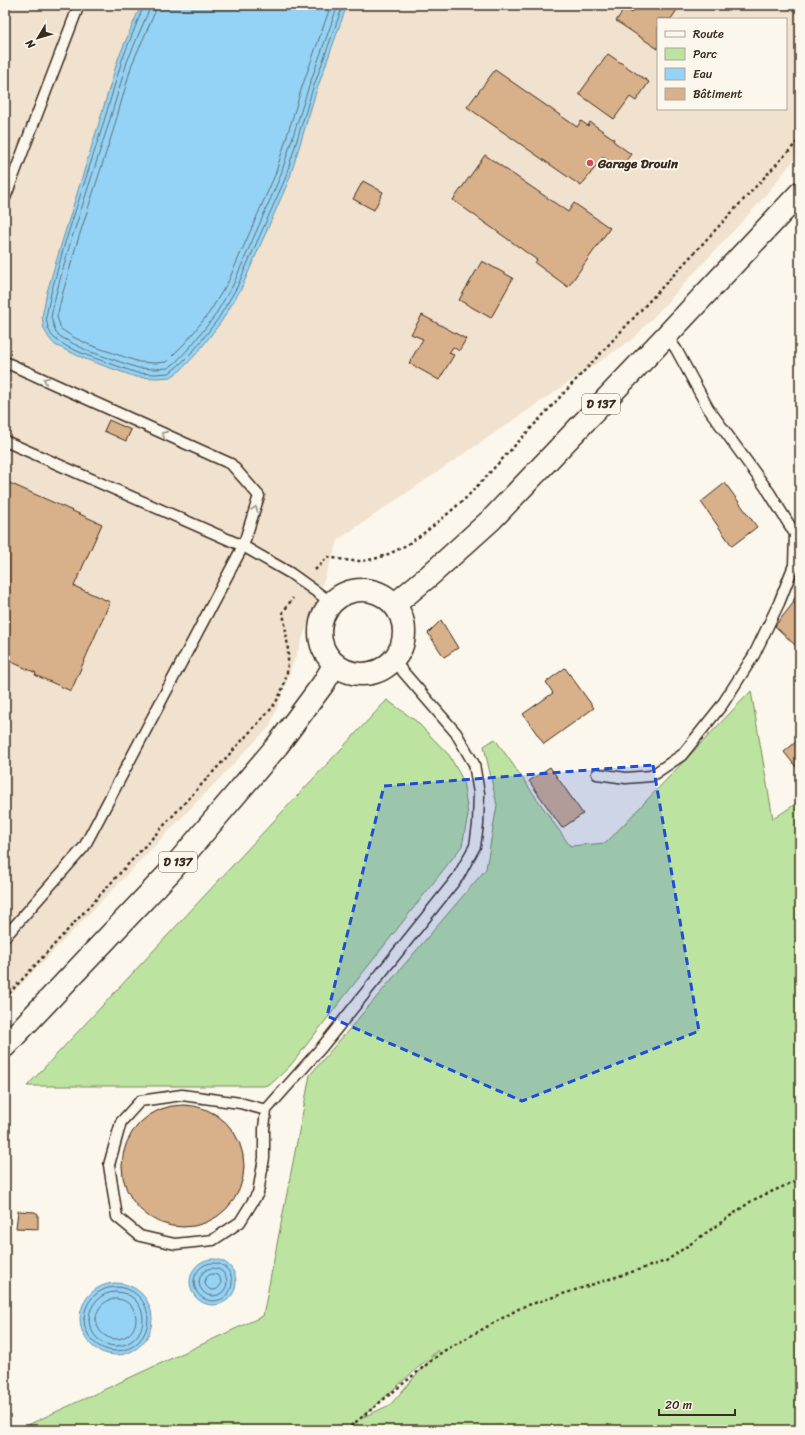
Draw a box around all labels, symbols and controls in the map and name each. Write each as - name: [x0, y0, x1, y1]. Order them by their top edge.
- north arrow: [18, 18, 58, 58]
- legend: [657, 18, 787, 110]
- text: Route: [693, 23, 724, 45]
- text: N: [20, 35, 41, 53]
- text: Parc: [693, 43, 717, 65]
- text: Eau: [693, 63, 713, 85]
- text: Bâtiment: [693, 83, 742, 105]
- place label: Garage Drouin: [597, 152, 679, 175]
- marker: Garage Drouin: [585, 158, 595, 168]
- one-way arrow: [42, 377, 49, 385]
- road number: D 137: [582, 394, 620, 414]
- one-way arrow: [161, 431, 168, 439]
- one-way arrow: [250, 506, 259, 513]
- road number: D 137: [159, 852, 197, 872]
- scale bar: [659, 1391, 735, 1417]
- text: 20 m: [665, 1394, 692, 1416]

